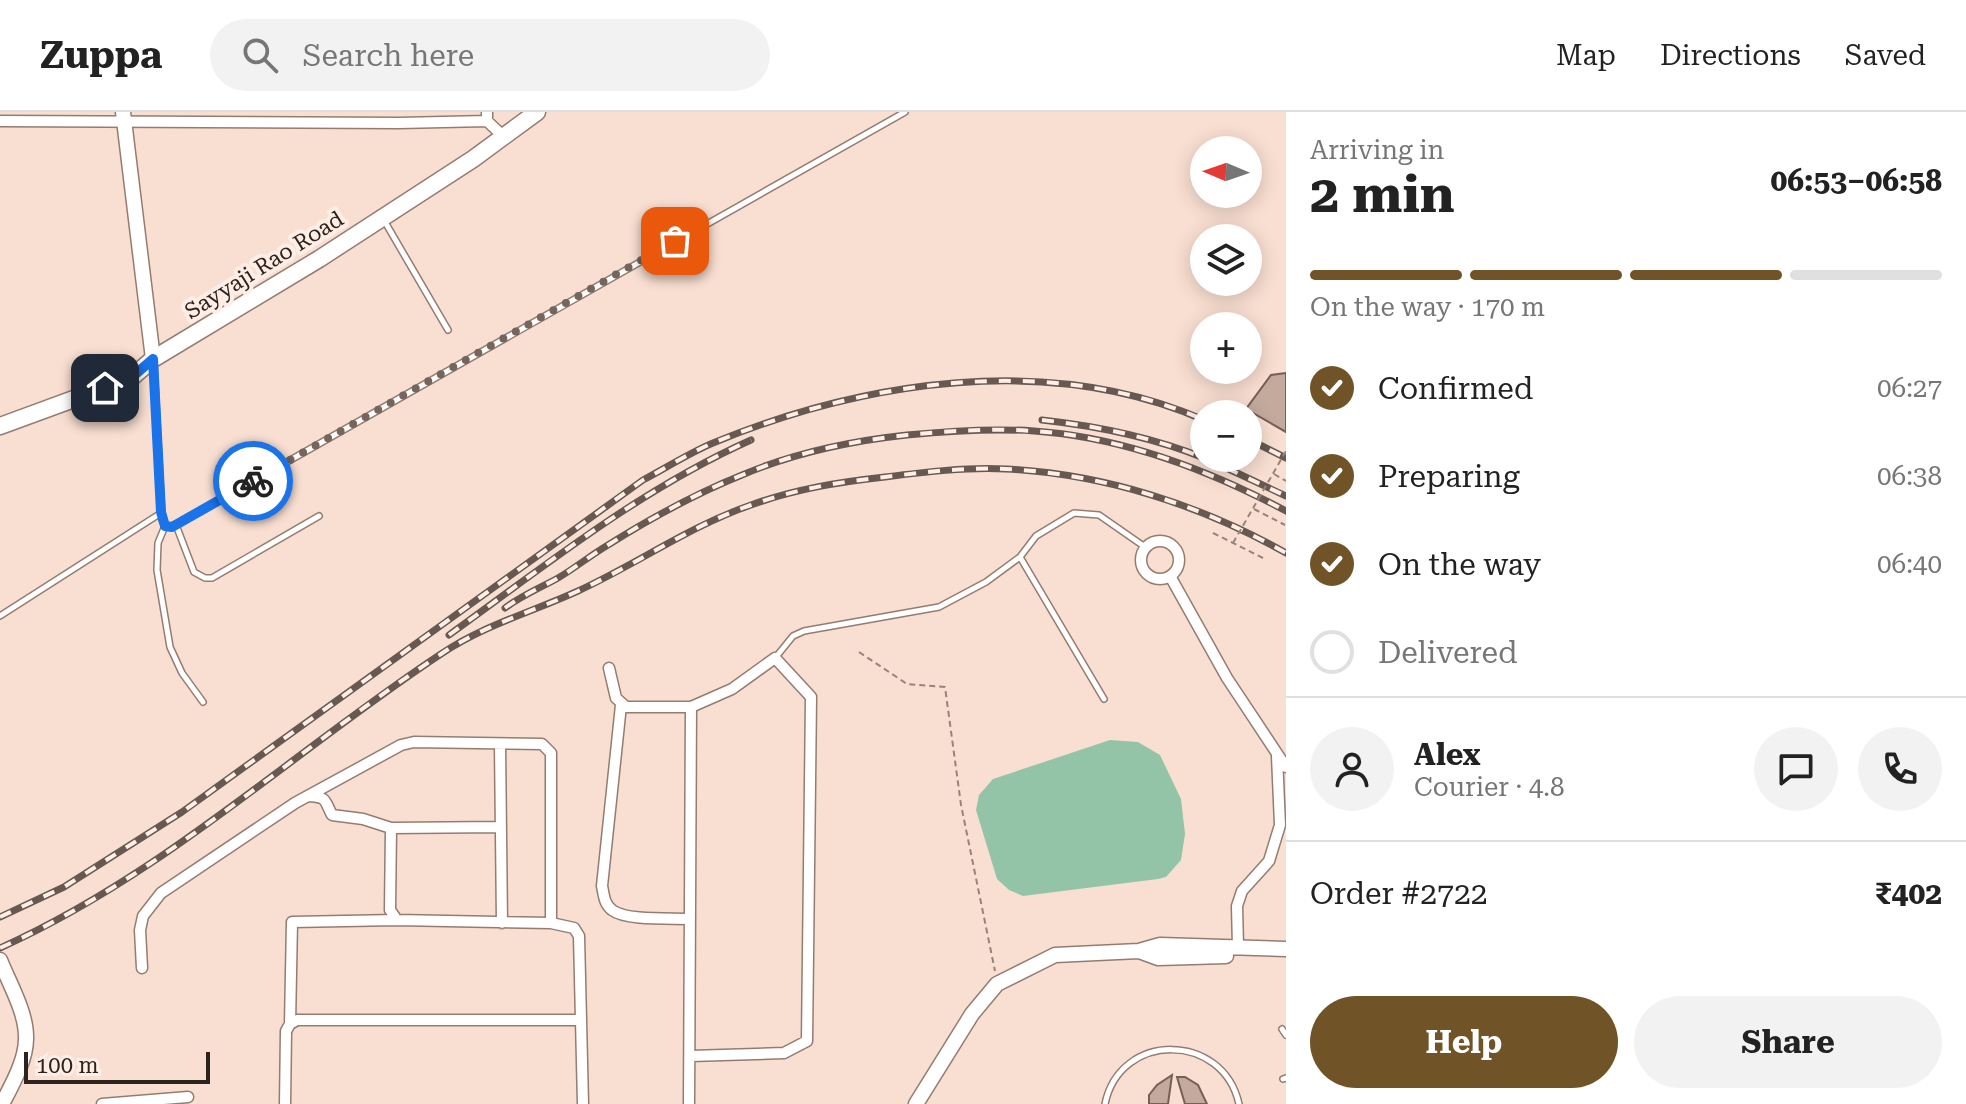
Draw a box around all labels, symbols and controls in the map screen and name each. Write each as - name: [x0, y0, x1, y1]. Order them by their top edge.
- search box: [210, 19, 770, 91]
- text: Zuppa: [40, 33, 162, 77]
- icon: search: [238, 33, 282, 77]
- text: Search here: [302, 38, 474, 73]
- text: Map: [1556, 39, 1616, 72]
- text: Directions: [1660, 39, 1801, 72]
- text: Saved: [1845, 39, 1926, 72]
- text: Arriving in: [1310, 135, 1444, 165]
- north arrow: [1190, 136, 1262, 208]
- map controls: [1190, 136, 1262, 472]
- text: 06:53–06:58: [1770, 163, 1942, 198]
- text: 2 min: [1310, 164, 1455, 225]
- street label: Sayyaji Rao Road: [180, 206, 348, 324]
- pin: [641, 207, 709, 275]
- icon: bag: [653, 219, 697, 263]
- button: layers: [1190, 224, 1262, 296]
- text: On the way · 170 m: [1310, 292, 1545, 322]
- button: +: [1190, 312, 1262, 384]
- pin: [71, 354, 139, 422]
- icon: home: [83, 366, 127, 410]
- icon: check: [1310, 366, 1354, 410]
- text: Confirmed: [1378, 371, 1533, 406]
- text: 06:27: [1877, 373, 1942, 403]
- button: −: [1190, 400, 1262, 472]
- courier: [213, 441, 293, 521]
- icon: check: [1310, 454, 1354, 498]
- icon: bike: [231, 459, 275, 503]
- text: Preparing: [1378, 459, 1520, 494]
- text: 06:38: [1877, 461, 1942, 491]
- icon: check: [1310, 542, 1354, 586]
- text: On the way: [1378, 547, 1541, 582]
- text: 06:40: [1877, 549, 1942, 579]
- text: Delivered: [1378, 635, 1517, 670]
- button: person: [1310, 727, 1394, 811]
- button: chat: [1754, 727, 1838, 811]
- button: phone: [1858, 727, 1942, 811]
- text: Alex: [1414, 737, 1481, 772]
- text: Courier · 4.8: [1414, 772, 1564, 802]
- text: Order #2722: [1310, 876, 1488, 911]
- text: ₹402: [1875, 876, 1942, 911]
- button: Help: [1310, 996, 1618, 1088]
- button: Share: [1634, 996, 1942, 1088]
- scale bar: [24, 1048, 210, 1084]
- text: 100 m: [36, 1053, 99, 1078]

